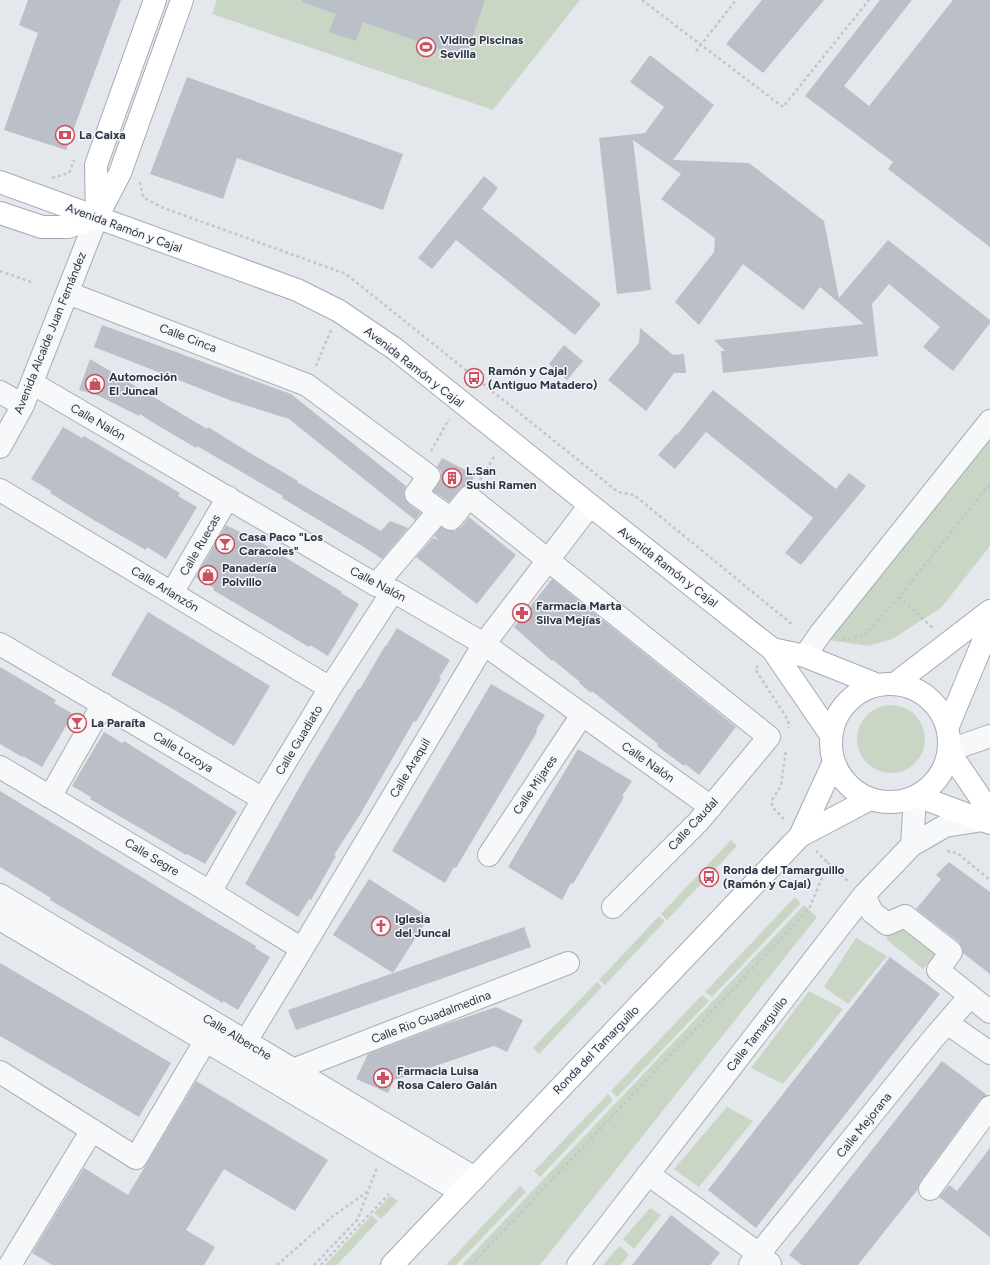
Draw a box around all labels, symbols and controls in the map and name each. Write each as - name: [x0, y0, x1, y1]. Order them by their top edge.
- place label: Viding Piscinas Sevilla: [440, 33, 524, 61]
- sports icon: Viding Piscinas Sevilla: [415, 36, 437, 58]
- bank icon: La Caixa: [54, 124, 76, 146]
- place label: La Caixa: [79, 128, 126, 142]
- street label: Avenida Ramón y Cajal: [64, 200, 184, 256]
- street label: Avenida Alcalde Juan Fernández: [11, 250, 89, 416]
- street label: Calle Cinca: [157, 321, 219, 355]
- street label: Avenida Ramón y Cajal: [361, 324, 467, 410]
- place label: Ramón y Cajal (Antiguo Matadero): [488, 364, 598, 392]
- bus stop icon: Ramón y Cajal (Antiguo Matadero): [463, 367, 485, 389]
- place label: Automoción El Juncal: [109, 370, 177, 398]
- shop icon: Automoción El Juncal: [84, 373, 106, 395]
- street label: Calle Nalón: [68, 401, 128, 444]
- place label: L.San Sushi Ramen: [466, 464, 537, 492]
- building icon: L.San Sushi Ramen: [441, 467, 463, 489]
- street label: Calle Ruecas: [177, 511, 223, 578]
- street label: Avenida Ramón y Cajal: [615, 524, 721, 610]
- place label: Casa Paco "Los Caracoles": [239, 530, 323, 558]
- bar icon: Casa Paco "Los Caracoles": [214, 533, 236, 555]
- place label: Panadería Polvillo: [222, 561, 277, 589]
- street label: Calle Arlanzón: [128, 563, 202, 615]
- street label: Calle Nalón: [348, 563, 409, 605]
- shop icon: Panadería Polvillo: [197, 564, 219, 586]
- place label: Farmacia Marta Silva Mejías: [536, 599, 622, 627]
- pharmacy icon: Farmacia Marta Silva Mejías: [511, 602, 533, 624]
- street label: Calle Guadiato: [273, 703, 325, 777]
- bar icon: La Paraíta: [66, 712, 88, 734]
- place label: La Paraíta: [91, 716, 145, 730]
- street label: Calle Lozoya: [150, 729, 216, 775]
- street label: Calle Araquil: [387, 736, 433, 800]
- street label: Calle Nalón: [619, 739, 677, 785]
- street label: Calle Mijares: [510, 753, 560, 817]
- street label: Calle Caudal: [665, 795, 721, 853]
- street label: Calle Segre: [122, 835, 182, 879]
- place label: Ronda del Tamarguillo (Ramón y Cajal): [723, 863, 845, 891]
- bus stop icon: Ronda del Tamarguillo (Ramón y Cajal): [698, 866, 720, 888]
- place label: Iglesia del Juncal: [395, 912, 451, 940]
- church icon: Iglesia del Juncal: [370, 915, 392, 937]
- street label: Calle Rio Guadalmedina: [369, 988, 493, 1046]
- street label: Calle Tamarguillo: [724, 994, 790, 1074]
- street label: Ronda del Tamarguillo: [550, 1003, 642, 1097]
- street label: Calle Alberche: [200, 1011, 274, 1063]
- place label: Farmacia Luisa Rosa Calero Galán: [397, 1064, 497, 1092]
- pharmacy icon: Farmacia Luisa Rosa Calero Galán: [372, 1067, 394, 1089]
- street label: Calle Mejorana: [834, 1090, 894, 1160]

